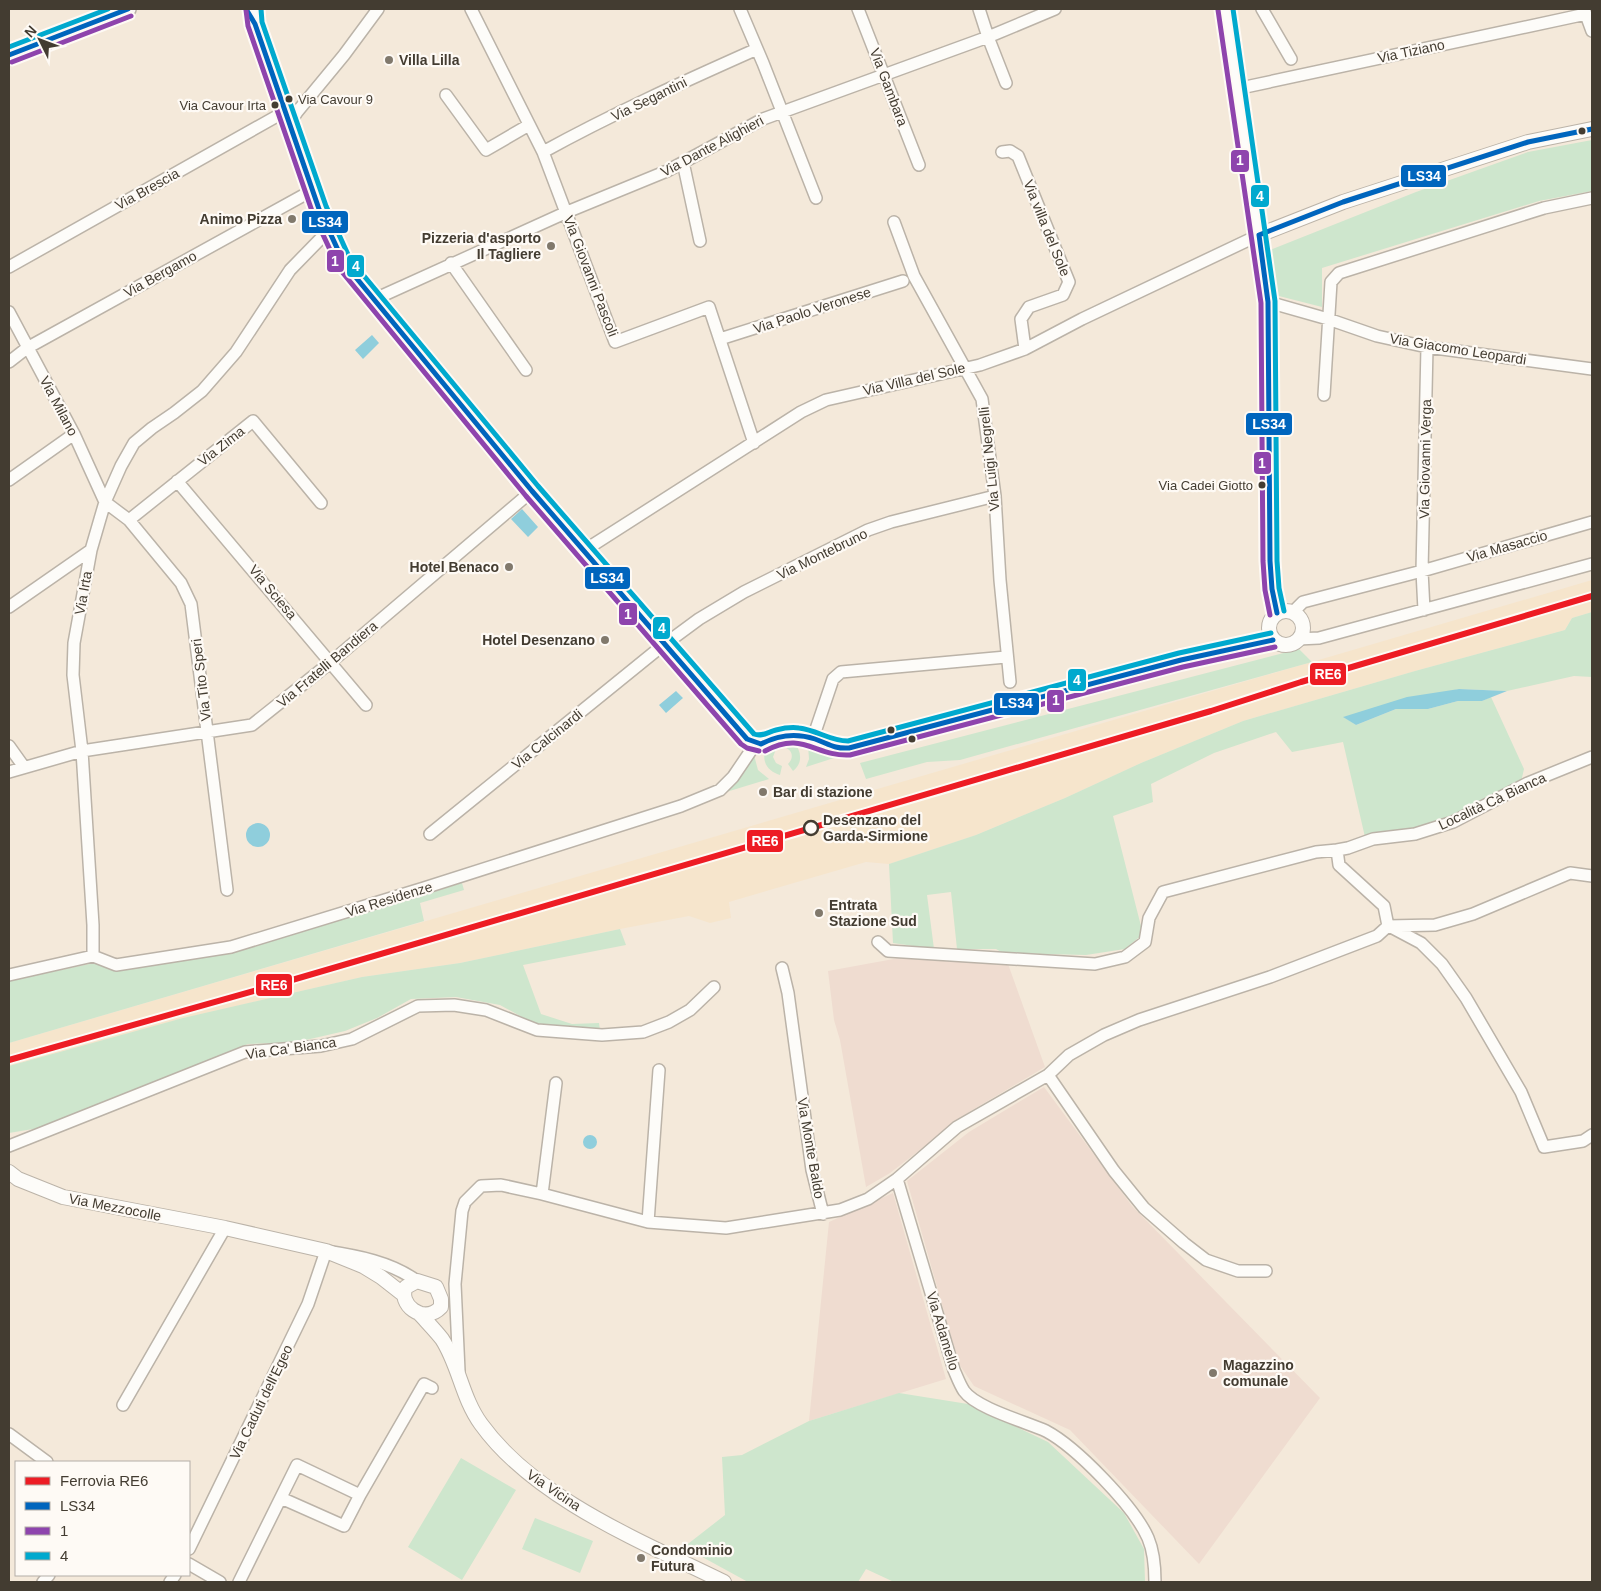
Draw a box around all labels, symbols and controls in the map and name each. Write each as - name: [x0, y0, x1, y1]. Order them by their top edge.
- north arrow: [15, 15, 65, 65]
- text: N: [21, 22, 40, 40]
- street label: Via Tiziano: [1376, 36, 1446, 66]
- street label: Via Gambara: [867, 46, 911, 128]
- place label: Villa Lilla: [399, 52, 460, 68]
- marker: Villa Lilla: [383, 54, 395, 66]
- street label: Via Segantini: [609, 74, 689, 124]
- place label: Via Cavour 9: [298, 92, 373, 107]
- marker: Via Cavour 9: [284, 94, 294, 104]
- place label: Via Cavour Irta: [180, 98, 267, 113]
- marker: Via Cavour Irta: [270, 100, 280, 110]
- street label: Via Dante Alighieri: [658, 112, 766, 180]
- unlabelled marker: [1577, 126, 1587, 136]
- line badge: 1: [1230, 149, 1250, 173]
- text: 1: [1236, 152, 1244, 168]
- line badge: LS34: [1400, 164, 1447, 188]
- street label: Via Brescia: [112, 165, 182, 213]
- text: LS34: [1407, 168, 1441, 184]
- street label: Via villa del Sole: [1020, 177, 1074, 279]
- line badge: 4: [1250, 184, 1270, 208]
- text: 4: [1256, 188, 1264, 204]
- line badge: LS34: [301, 210, 349, 234]
- place label: Animo Pizza: [200, 211, 282, 227]
- marker: Animo Pizza: [286, 213, 298, 225]
- street label: Via Giovanni Pascoli: [561, 213, 621, 339]
- text: LS34: [308, 214, 342, 230]
- place label: Pizzeria d'asporto Il Tagliere: [422, 230, 541, 262]
- marker: Pizzeria d'asporto Il Tagliere: [545, 240, 557, 252]
- street label: Via Bergamo: [121, 247, 199, 301]
- line badge: 1: [326, 249, 345, 273]
- text: 1: [331, 253, 339, 269]
- line badge: 4: [346, 254, 365, 278]
- text: 4: [352, 258, 360, 274]
- street label: Via Paolo Veronese: [751, 283, 873, 337]
- street label: Via Giacomo Leopardi: [1388, 330, 1528, 368]
- street label: Via Villa del Sole: [861, 359, 967, 399]
- street label: Via Milano: [37, 373, 81, 439]
- street label: Via Giovanni Verga: [1416, 399, 1434, 519]
- street label: Via Luigi Negrelli: [976, 406, 1002, 512]
- line badge: LS34: [1245, 412, 1293, 436]
- text: LS34: [1252, 416, 1286, 432]
- street label: Via Zima: [194, 423, 248, 469]
- line badge: 1: [1253, 451, 1272, 475]
- text: 1: [1258, 455, 1266, 471]
- place label: Via Cadei Giotto: [1159, 478, 1253, 493]
- marker: Via Cadei Giotto: [1257, 480, 1267, 490]
- street label: Via Montebruno: [774, 525, 870, 583]
- street label: Via Masaccio: [1465, 527, 1549, 565]
- place label: Hotel Benaco: [410, 559, 499, 575]
- marker: Hotel Benaco: [503, 561, 515, 573]
- street label: Via Sciesa: [246, 562, 300, 623]
- line badge: LS34: [584, 566, 631, 590]
- street label: Via Irta: [71, 570, 95, 616]
- text: LS34: [590, 570, 624, 586]
- line badge: 1: [618, 602, 638, 626]
- text: 1: [624, 606, 632, 622]
- line badge: 4: [652, 616, 671, 640]
- street label: Via Fratelli Bandiera: [274, 617, 380, 711]
- text: 4: [658, 620, 666, 636]
- place label: Hotel Desenzano: [482, 632, 595, 648]
- marker: Hotel Desenzano: [599, 634, 611, 646]
- street label: Via Tito Speri: [188, 638, 214, 722]
- line badge: RE6: [1309, 662, 1347, 686]
- text: RE6: [1314, 666, 1342, 682]
- line badge: 4: [1067, 668, 1087, 692]
- text: 4: [1073, 672, 1081, 688]
- line badge: 1: [1046, 689, 1065, 713]
- line badge: LS34: [993, 692, 1040, 716]
- text: 1: [1052, 692, 1060, 708]
- text: LS34: [999, 695, 1033, 711]
- street label: Via Calcinardi: [508, 706, 586, 772]
- unlabelled marker: [886, 725, 896, 735]
- unlabelled marker: [907, 734, 917, 744]
- street label: Località Cà Bianca: [1436, 769, 1548, 833]
- place label: Bar di stazione: [773, 784, 873, 800]
- marker: Bar di stazione: [757, 786, 769, 798]
- place label: Desenzano del Garda-Sirmione: [823, 812, 928, 844]
- marker: Desenzano del Garda-Sirmione: [803, 820, 819, 836]
- line badge: RE6: [746, 829, 784, 853]
- text: RE6: [751, 833, 779, 849]
- street label: Via Residenze: [344, 878, 435, 920]
- place label: Entrata Stazione Sud: [829, 897, 917, 929]
- marker: Entrata Stazione Sud: [813, 907, 825, 919]
- line badge: RE6: [255, 973, 293, 997]
- text: RE6: [260, 977, 288, 993]
- street label: Via Ca' Bianca: [245, 1034, 337, 1062]
- street label: Via Monte Baldo: [794, 1096, 828, 1200]
- street label: Via Mezzocolle: [67, 1190, 163, 1224]
- street label: Via Adamello: [923, 1290, 963, 1372]
- street label: Via Caduti dell'Egeo: [226, 1342, 296, 1462]
- place label: Magazzino comunale: [1223, 1357, 1294, 1389]
- marker: Magazzino comunale: [1207, 1367, 1219, 1379]
- legend: [15, 1461, 190, 1576]
- street label: Via Vicina: [524, 1466, 584, 1514]
- text: Ferrovia RE6: [60, 1472, 148, 1489]
- text: LS34: [60, 1497, 95, 1514]
- text: 1: [60, 1522, 68, 1539]
- place label: Condominio Futura: [651, 1542, 733, 1574]
- text: 4: [60, 1547, 68, 1564]
- marker: Condominio Futura: [635, 1552, 647, 1564]

